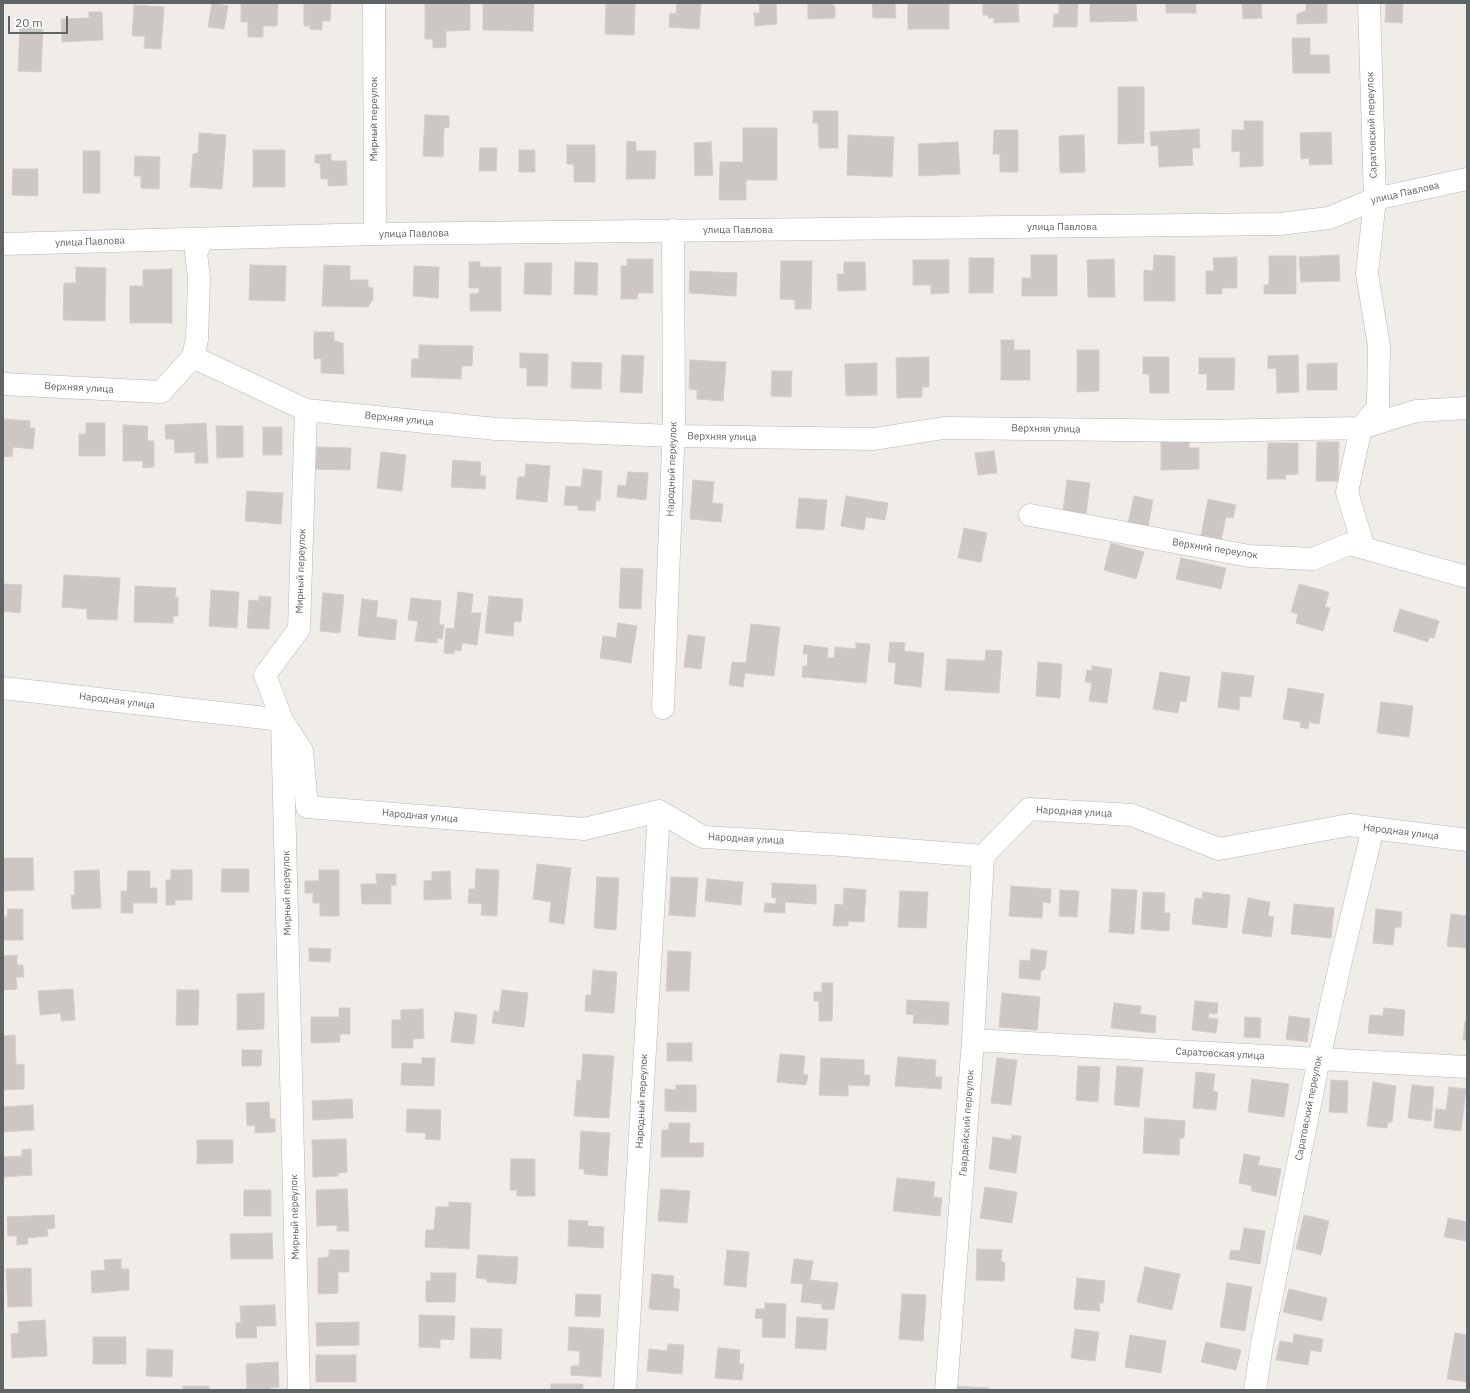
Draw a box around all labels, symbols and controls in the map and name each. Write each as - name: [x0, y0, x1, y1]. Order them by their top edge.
- scale bar: [10, 8, 70, 34]
- text: 20 m: [15, 15, 43, 30]
- street label: Саратовский переулок: [1364, 71, 1380, 179]
- street label: Мирный переулок: [368, 76, 380, 162]
- street label: улица Павлова: [1370, 179, 1440, 207]
- street label: улица Павлова: [1027, 221, 1097, 233]
- street label: улица Павлова: [703, 224, 773, 236]
- street label: улица Павлова: [379, 227, 449, 241]
- street label: улица Павлова: [55, 235, 125, 249]
- street label: Верхняя улица: [44, 380, 114, 396]
- street label: Верхняя улица: [364, 409, 434, 429]
- street label: Народный переулок: [664, 421, 680, 517]
- street label: Верхняя улица: [1011, 422, 1081, 436]
- street label: Верхняя улица: [687, 430, 757, 444]
- street label: Мирный переулок: [294, 528, 308, 614]
- street label: Верхний переулок: [1171, 536, 1259, 562]
- street label: Народная улица: [78, 690, 156, 712]
- street label: Народная улица: [1036, 804, 1112, 820]
- street label: Народная улица: [381, 807, 459, 825]
- street label: Народная улица: [1362, 821, 1440, 843]
- street label: Народная улица: [708, 831, 784, 847]
- street label: Мирный переулок: [280, 850, 294, 936]
- street label: Саратовская улица: [1175, 1046, 1265, 1062]
- street label: Народный переулок: [634, 1053, 650, 1149]
- street label: Саратовский переулок: [1293, 1054, 1325, 1162]
- street label: Гвардейский переулок: [957, 1069, 977, 1177]
- street label: Мирный переулок: [288, 1174, 302, 1260]

